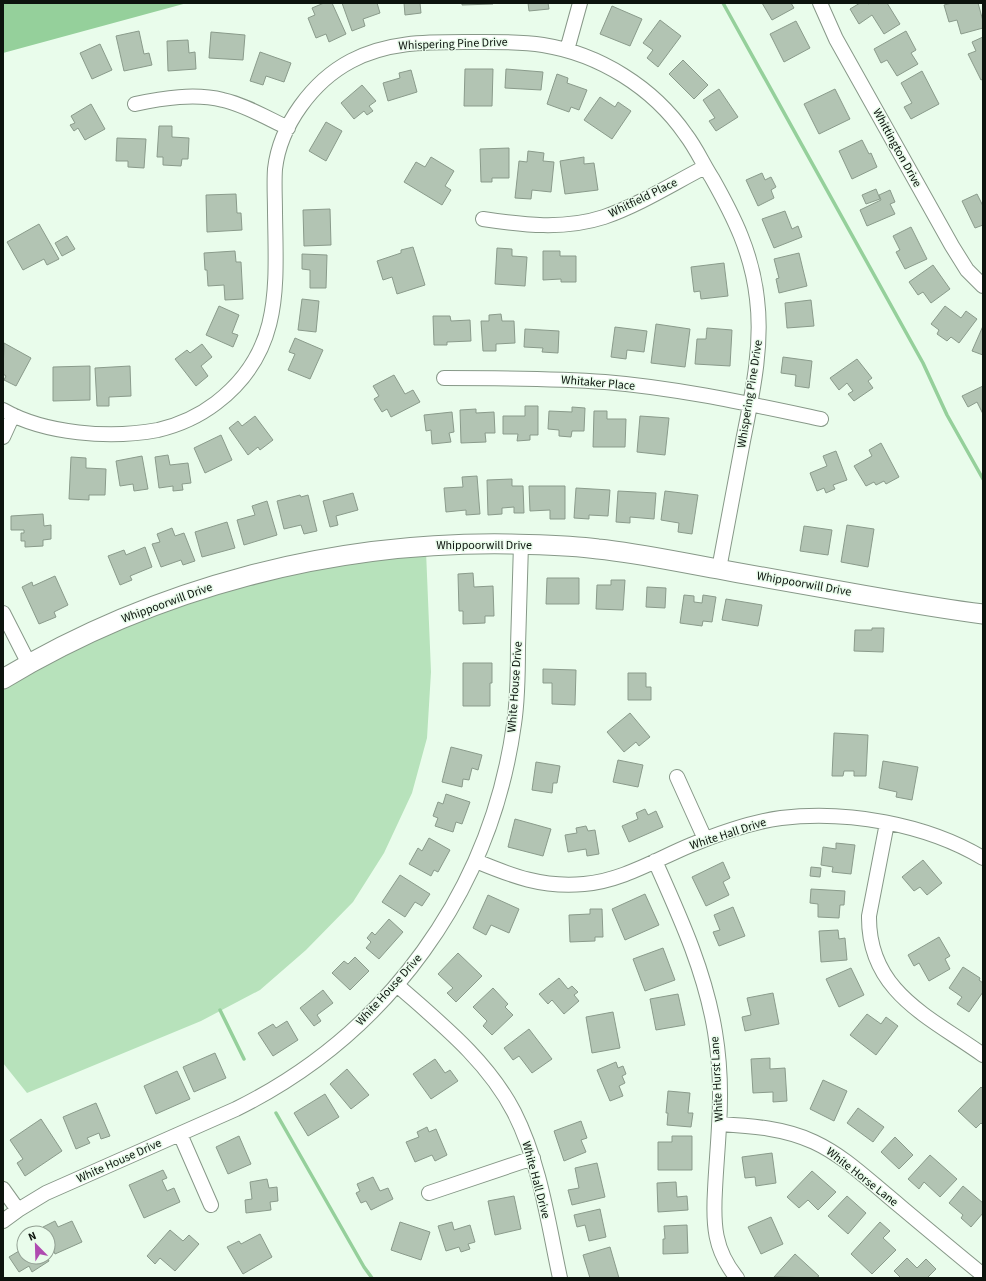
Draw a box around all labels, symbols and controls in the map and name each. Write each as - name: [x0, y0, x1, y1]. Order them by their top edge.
- street label: Whispering Pine Drive: [398, 34, 508, 54]
- street label: Whittington Drive: [868, 106, 926, 191]
- street label: Whitfield Place: [606, 174, 680, 222]
- street label: Whispering Pine Drive: [733, 339, 767, 449]
- street label: Whitaker Place: [560, 371, 636, 395]
- street label: Whippoorwill Drive: [436, 537, 532, 554]
- street label: Whippoorwill Drive: [755, 567, 853, 601]
- street label: Whippoorwill Drive: [119, 579, 215, 627]
- street label: White House Drive: [503, 641, 527, 733]
- street label: White Hall Drive: [688, 814, 769, 854]
- street label: White House Drive: [352, 950, 426, 1030]
- street label: White Hurst Lane: [706, 1036, 728, 1122]
- street label: White House Drive: [74, 1135, 164, 1187]
- street label: White Hall Drive: [517, 1139, 555, 1221]
- street label: White Horse Lane: [822, 1143, 902, 1211]
- north arrow: [16, 1225, 56, 1265]
- text: N: [26, 1228, 39, 1245]

